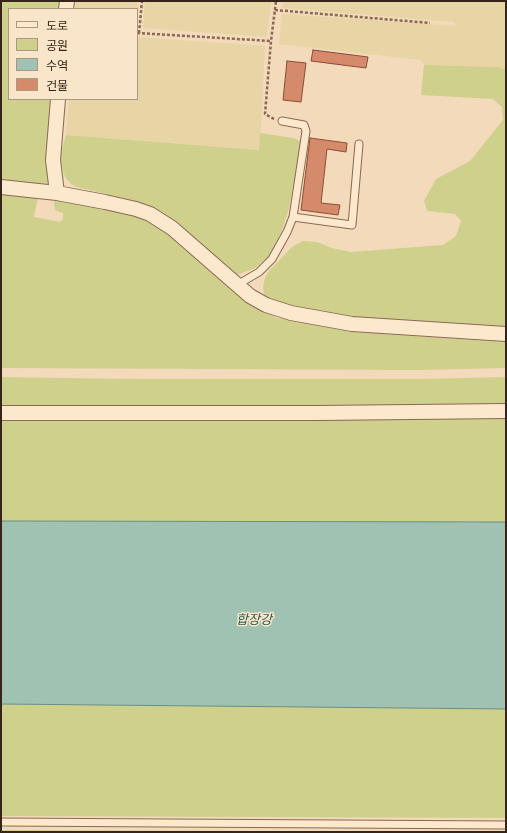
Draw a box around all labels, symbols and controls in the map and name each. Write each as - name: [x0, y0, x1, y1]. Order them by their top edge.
- legend: [8, 8, 138, 100]
- text: 도로: [46, 18, 68, 33]
- text: 공원: [46, 38, 68, 53]
- text: 수역: [46, 58, 68, 73]
- text: 건물: [46, 78, 68, 93]
- water label: 합장강: [236, 612, 272, 628]

